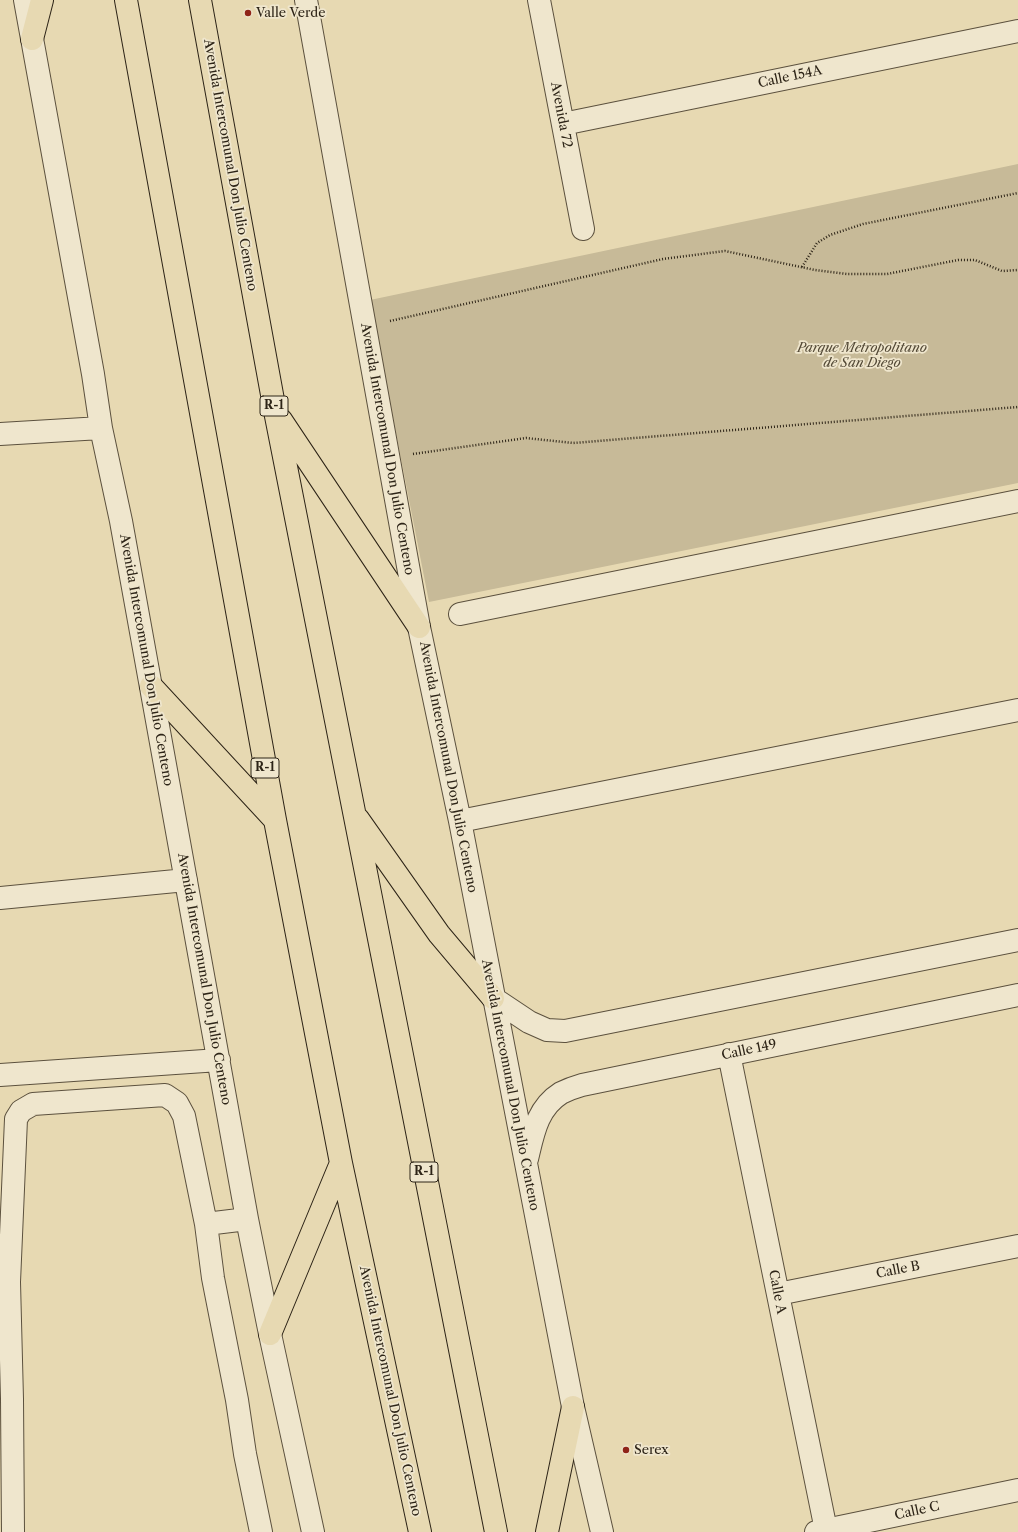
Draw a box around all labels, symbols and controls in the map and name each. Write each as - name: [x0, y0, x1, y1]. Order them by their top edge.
- place label: Valle Verde: [256, 5, 326, 21]
- marker: Valle Verde: [243, 8, 253, 18]
- street label: Avenida Intercomunal Don Julio Centeno: [200, 38, 260, 292]
- street label: Calle 154A: [757, 63, 823, 91]
- street label: Avenida 72: [547, 81, 575, 149]
- street label: Avenida Intercomunal Don Julio Centeno: [357, 322, 417, 576]
- park label: Parque Metropolitano de San Diego: [797, 340, 927, 371]
- road number: R-1: [260, 396, 288, 416]
- street label: Avenida Intercomunal Don Julio Centeno: [116, 533, 176, 787]
- street label: Avenida Intercomunal Don Julio Centeno: [416, 640, 480, 894]
- road number: R-1: [251, 758, 279, 778]
- street label: Avenida Intercomunal Don Julio Centeno: [174, 852, 234, 1106]
- street label: Avenida Intercomunal Don Julio Centeno: [478, 958, 542, 1212]
- street label: Calle 149: [720, 1037, 778, 1063]
- road number: R-1: [410, 1162, 438, 1182]
- street label: Calle B: [875, 1258, 921, 1282]
- street label: Avenida Intercomunal Don Julio Centeno: [356, 1264, 424, 1518]
- street label: Calle A: [765, 1268, 789, 1316]
- place label: Serex: [634, 1442, 669, 1458]
- marker: Serex: [621, 1445, 631, 1455]
- street label: Calle C: [893, 1499, 941, 1523]

